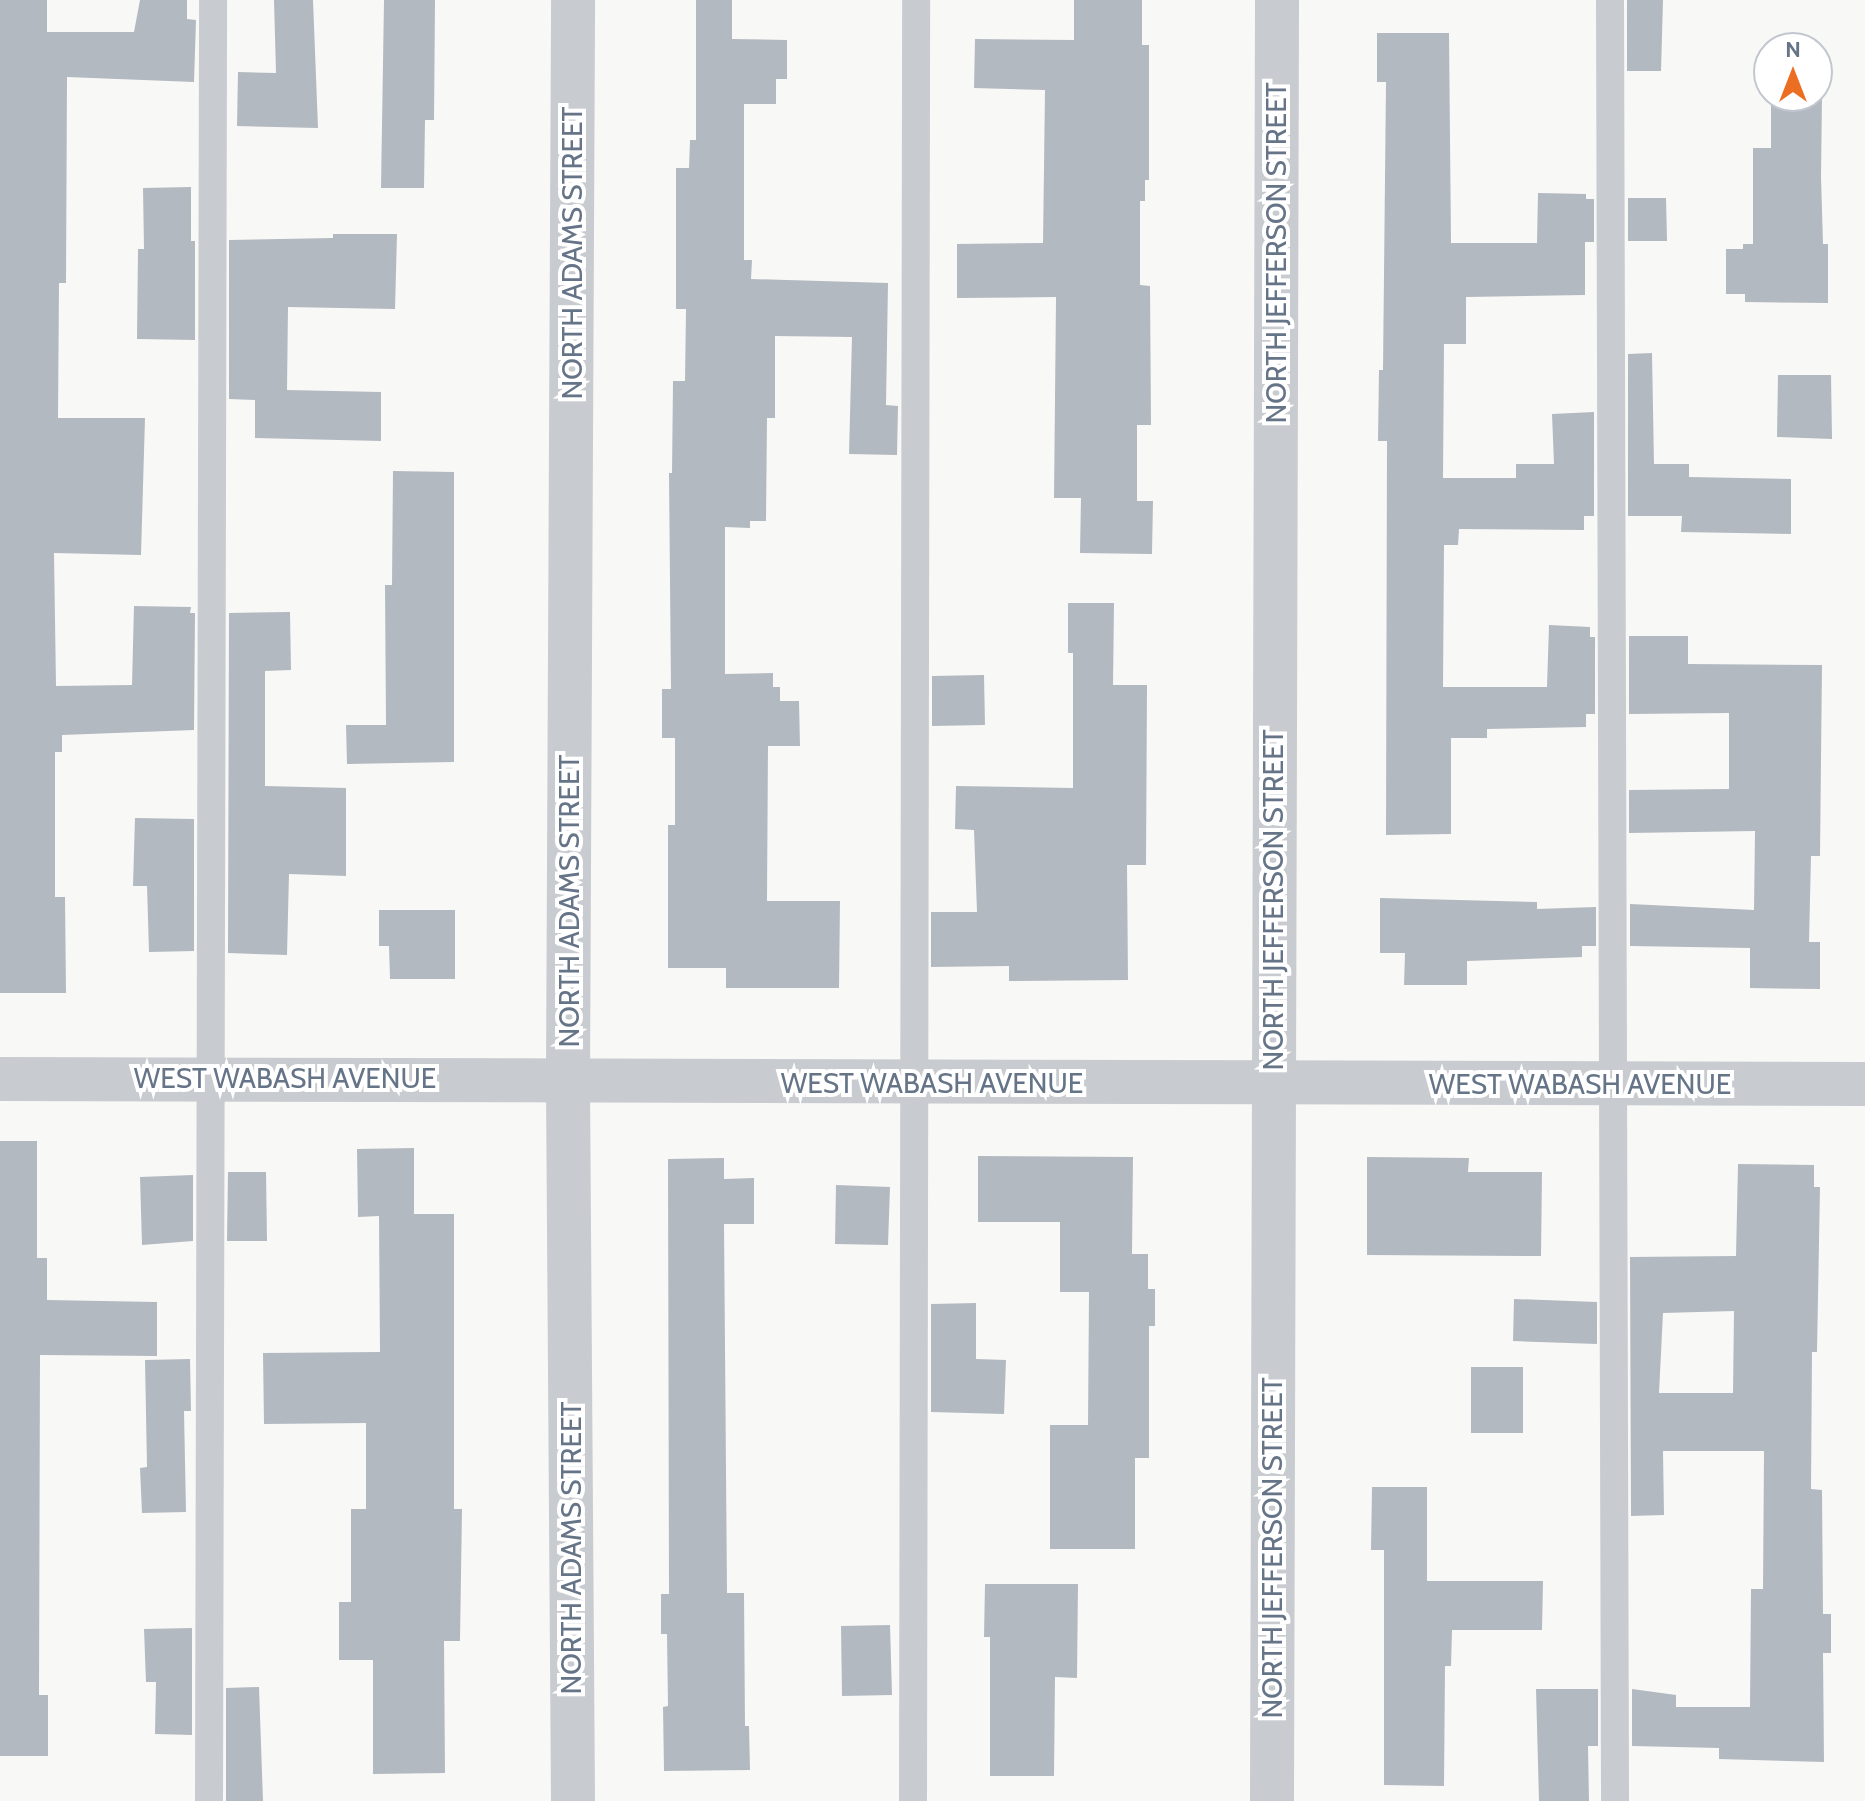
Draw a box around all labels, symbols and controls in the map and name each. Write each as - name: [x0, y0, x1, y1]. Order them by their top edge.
- north arrow: [1753, 32, 1833, 112]
- text: N: [1785, 36, 1801, 63]
- street label: NORTH JEFFERSON STREET: [1259, 82, 1293, 424]
- street label: NORTH ADAMS STREET: [555, 107, 589, 399]
- street label: NORTH JEFFERSON STREET: [1256, 729, 1290, 1071]
- street label: NORTH ADAMS STREET: [552, 755, 586, 1047]
- street label: WEST WABASH AVENUE: [134, 1061, 436, 1095]
- street label: WEST WABASH AVENUE: [781, 1066, 1083, 1100]
- street label: WEST WABASH AVENUE: [1429, 1067, 1731, 1101]
- street label: NORTH JEFFERSON STREET: [1255, 1377, 1289, 1719]
- street label: NORTH ADAMS STREET: [554, 1402, 588, 1694]

